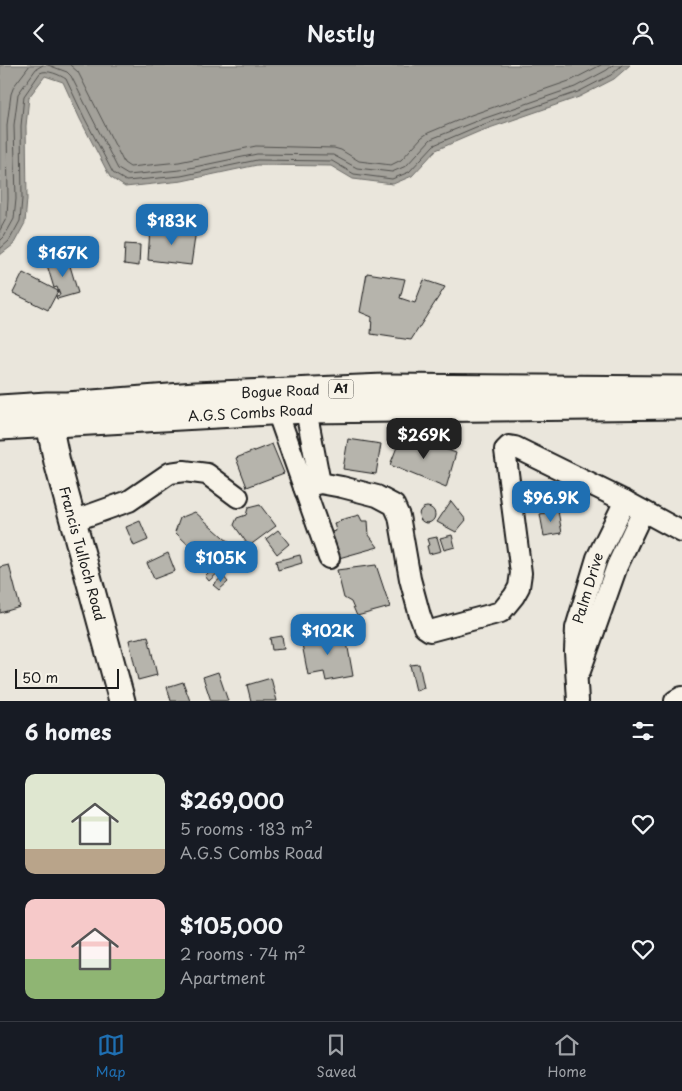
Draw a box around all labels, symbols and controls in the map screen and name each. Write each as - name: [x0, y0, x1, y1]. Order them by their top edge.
- text: Nestly: [307, 16, 375, 49]
- icon: back: [25, 19, 53, 47]
- icon: person: [629, 19, 657, 47]
- pin: $183K: [137, 203, 207, 246]
- text: $183K: [147, 208, 197, 232]
- pin: $167K: [28, 235, 98, 278]
- text: $167K: [38, 240, 88, 264]
- street label: Bogue Road: [241, 379, 320, 403]
- road number: A1: [328, 379, 354, 399]
- street label: A.G.S Combs Road: [187, 399, 313, 427]
- pin: $269K: [389, 417, 459, 460]
- text: $269K: [398, 422, 450, 446]
- pin: $96.9K: [510, 481, 592, 523]
- street label: Francis Tulloch Road: [54, 484, 111, 623]
- text: $96.9K: [523, 485, 579, 509]
- pin: $105K: [186, 541, 256, 583]
- text: $105K: [196, 545, 246, 569]
- street label: Palm Drive: [567, 548, 608, 626]
- pin: $102K: [293, 613, 363, 656]
- text: $102K: [302, 618, 354, 642]
- scale bar: [15, 666, 119, 689]
- text: 50 m: [22, 667, 58, 688]
- text: 6 homes: [25, 715, 111, 747]
- icon: filters: [629, 717, 657, 745]
- text: $269,000: [180, 784, 284, 816]
- icon: home: [65, 794, 125, 854]
- icon: heart: [629, 810, 657, 838]
- text: 5 rooms · 183 m²: [180, 816, 313, 840]
- text: A.G.S Combs Road: [180, 840, 323, 864]
- text: $105,000: [180, 909, 283, 941]
- icon: home: [65, 919, 125, 979]
- icon: heart: [629, 935, 657, 963]
- text: 2 rooms · 74 m²: [180, 941, 306, 965]
- text: Apartment: [180, 965, 265, 989]
- tab: Map: [96, 1031, 125, 1082]
- tab: Saved: [317, 1031, 356, 1082]
- tab: Home: [547, 1031, 586, 1082]

